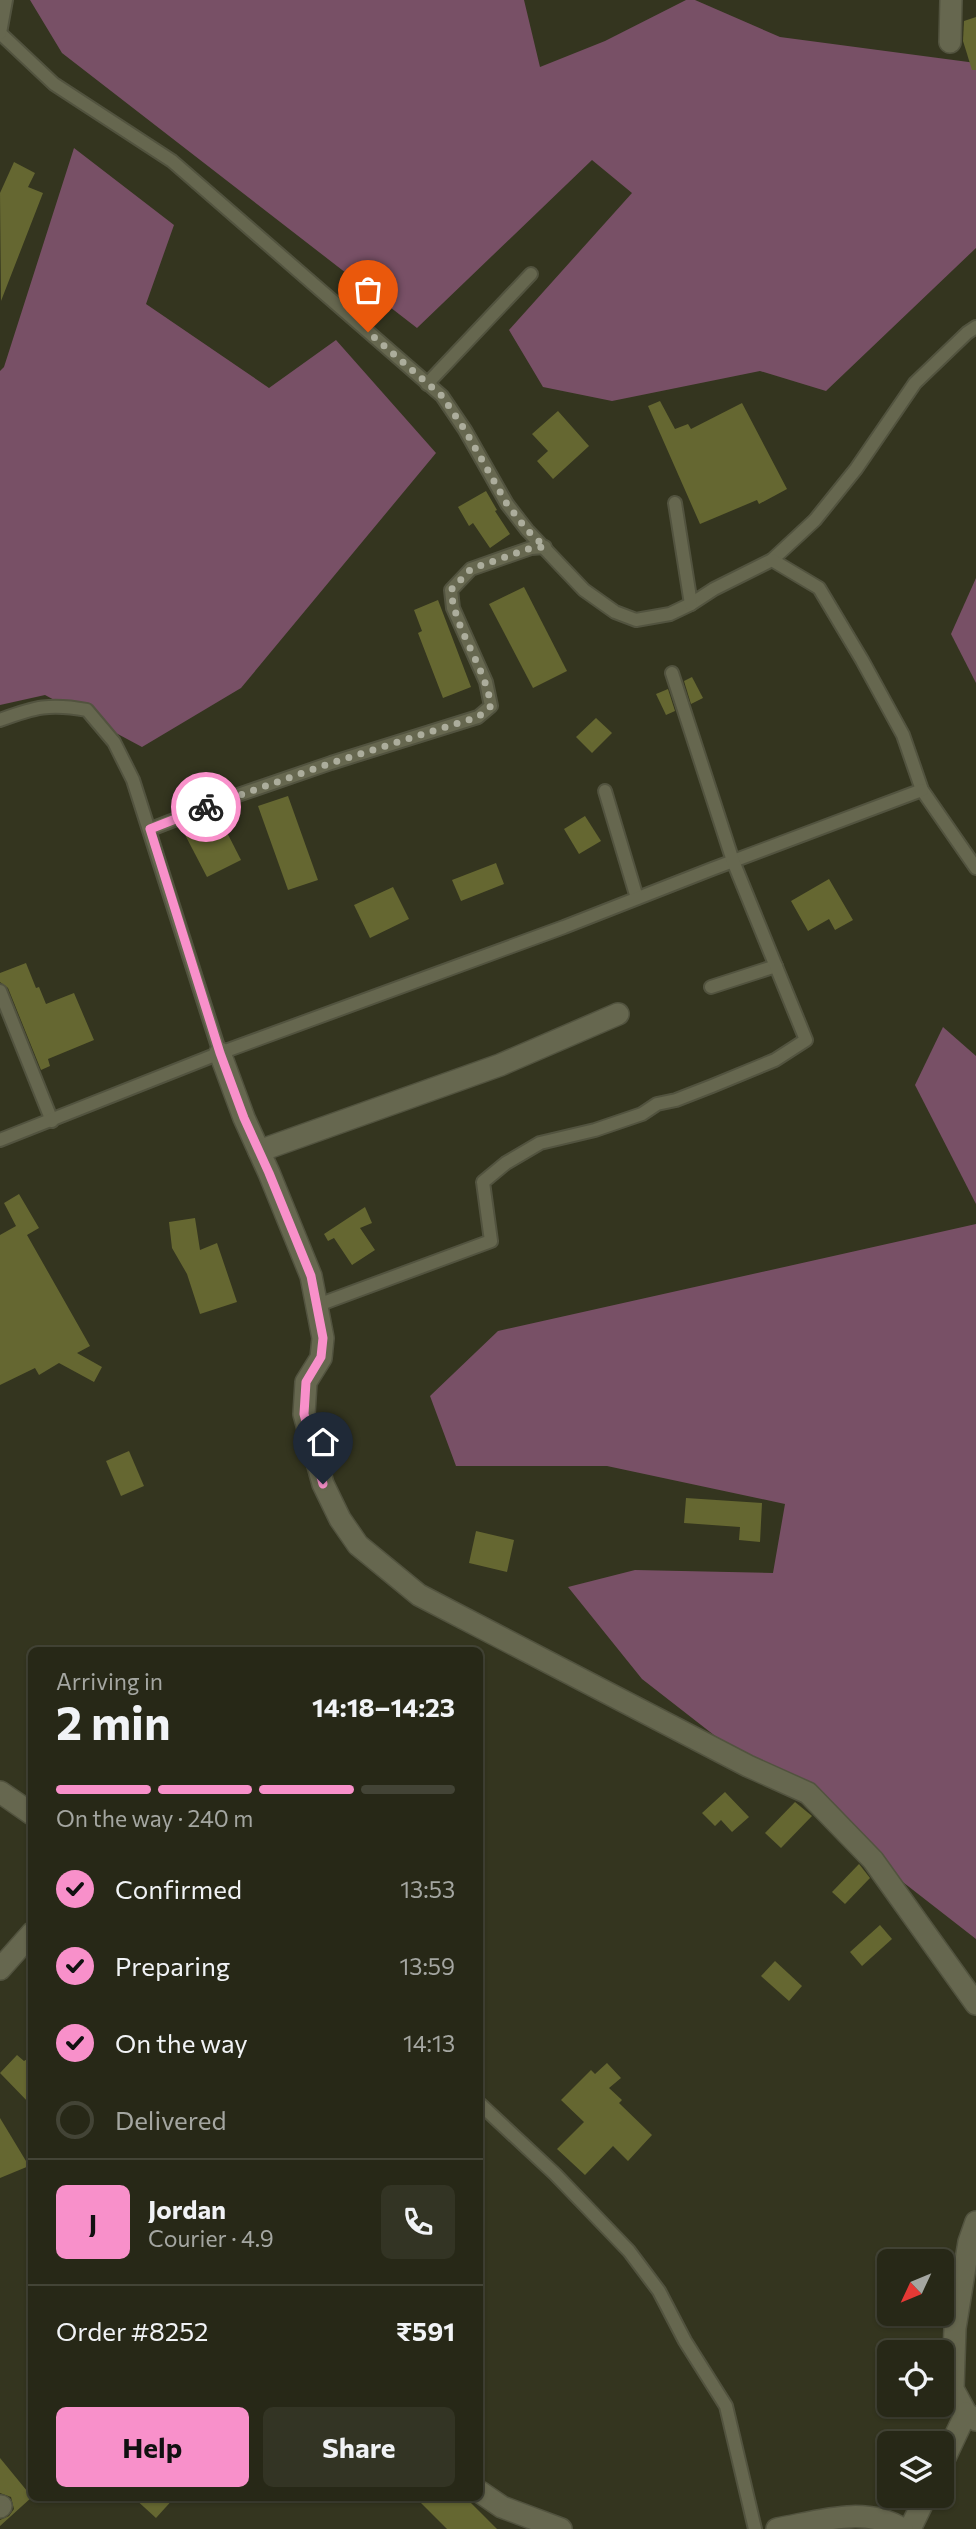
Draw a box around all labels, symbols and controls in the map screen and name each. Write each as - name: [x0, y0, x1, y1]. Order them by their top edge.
- pin: [338, 260, 398, 332]
- icon: bag: [349, 271, 387, 309]
- courier: [171, 772, 241, 842]
- icon: bike: [187, 788, 225, 826]
- pin: [293, 1412, 353, 1484]
- icon: home: [304, 1423, 342, 1461]
- text: Arriving in: [56, 1667, 163, 1695]
- text: 14:18–14:23: [312, 1691, 455, 1722]
- text: 2 min: [56, 1693, 171, 1749]
- text: On the way · 240 m: [56, 1804, 253, 1832]
- icon: check: [56, 1870, 94, 1908]
- text: Confirmed: [115, 1873, 242, 1904]
- text: 13:53: [400, 1875, 455, 1903]
- icon: check: [56, 1947, 94, 1985]
- text: Preparing: [115, 1950, 230, 1981]
- text: 13:59: [399, 1952, 455, 1980]
- icon: check: [56, 2024, 94, 2062]
- text: On the way: [115, 2027, 248, 2058]
- text: 14:13: [403, 2029, 455, 2057]
- text: Delivered: [115, 2104, 226, 2135]
- button: phone: [381, 2185, 455, 2259]
- text: Jordan: [148, 2193, 226, 2224]
- text: J: [89, 2207, 97, 2238]
- text: Courier · 4.9: [148, 2224, 274, 2252]
- north arrow: [877, 2249, 954, 2326]
- map controls: [877, 2249, 954, 2508]
- text: Order #8252: [56, 2315, 209, 2346]
- text: ₹591: [396, 2315, 455, 2346]
- button: locate: [877, 2340, 954, 2417]
- button: Help: [56, 2407, 249, 2487]
- button: Share: [263, 2407, 455, 2487]
- button: layers: [877, 2431, 954, 2508]

